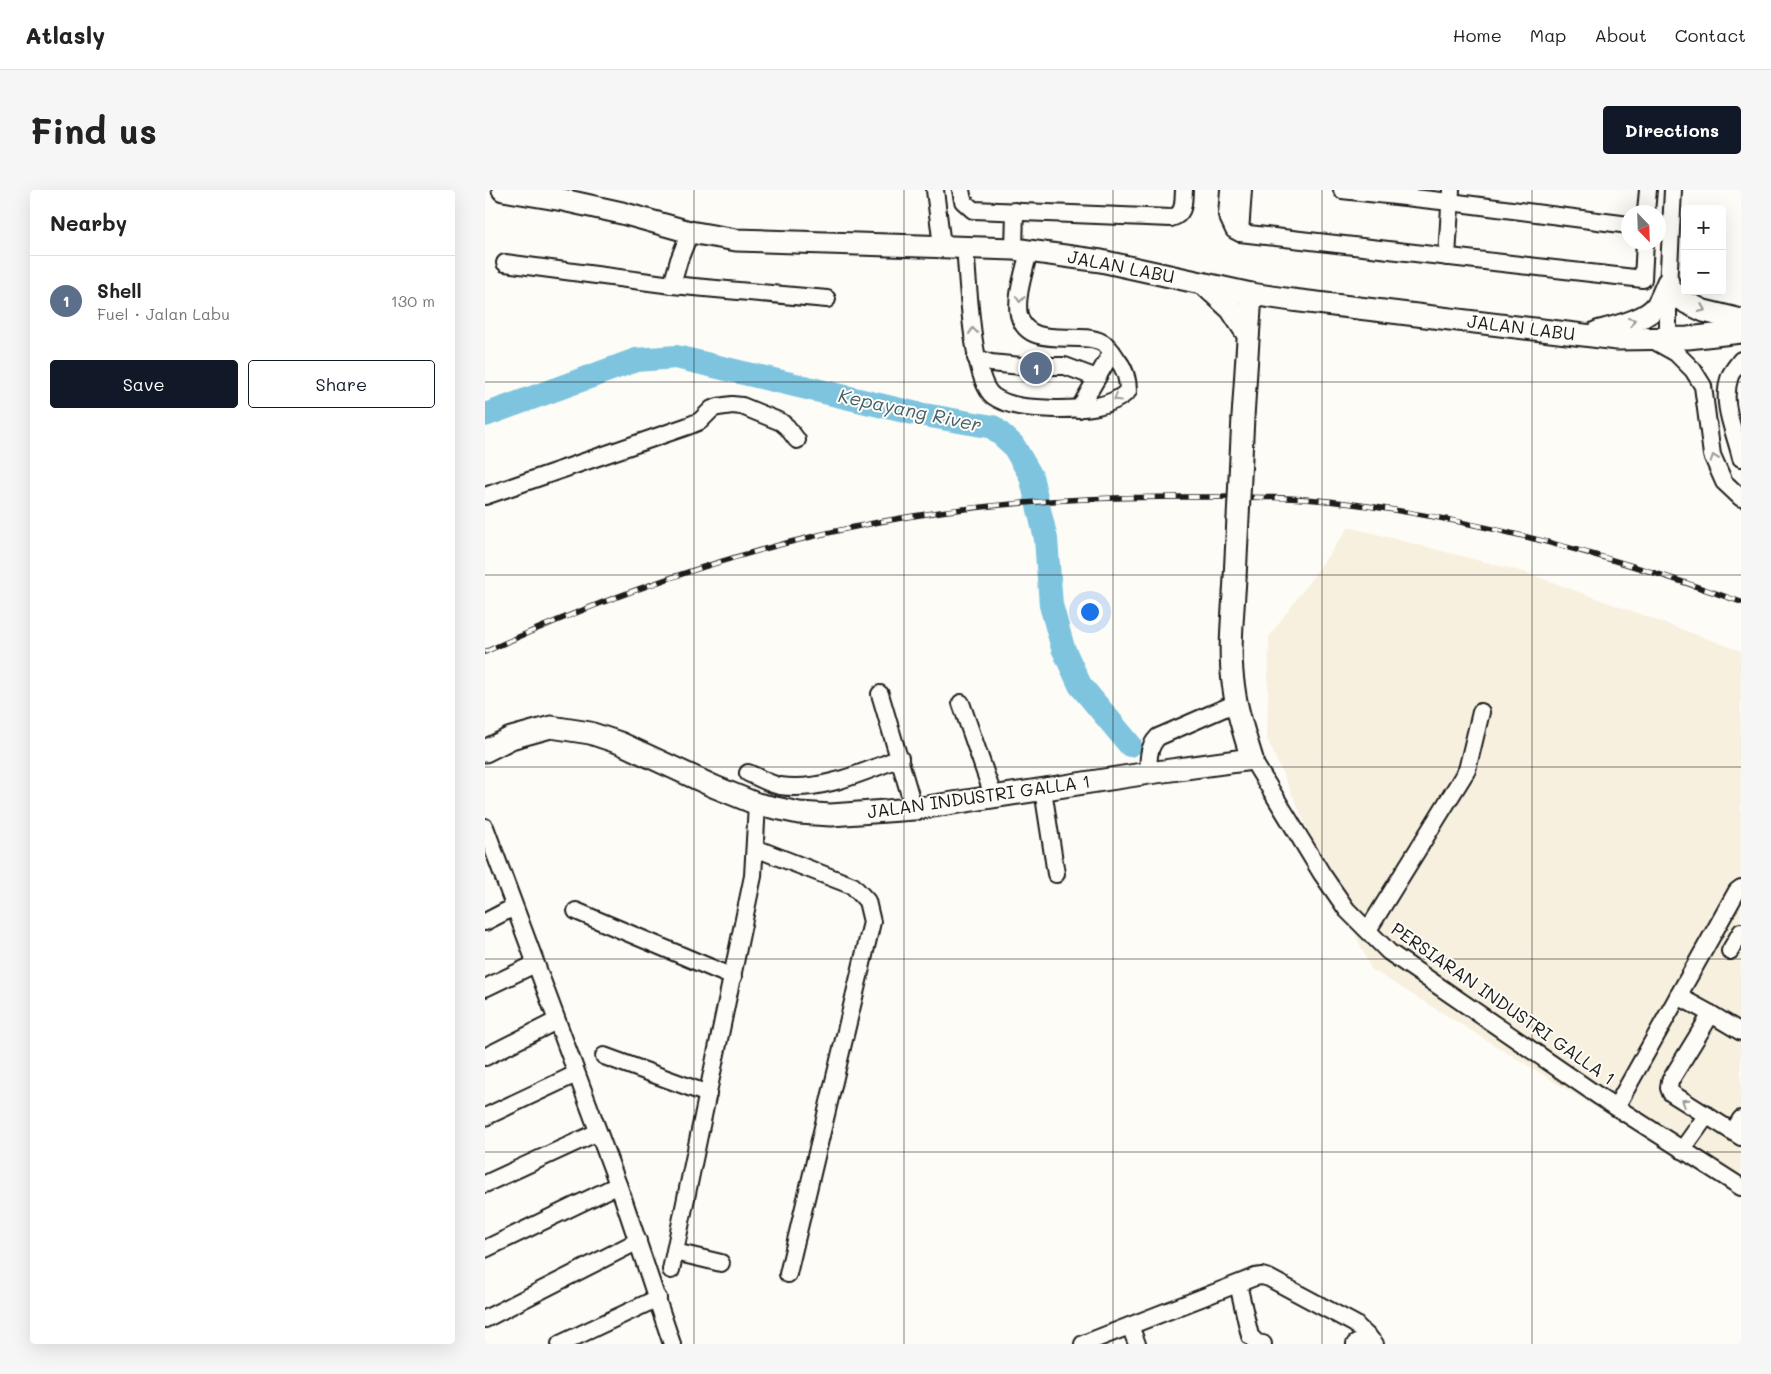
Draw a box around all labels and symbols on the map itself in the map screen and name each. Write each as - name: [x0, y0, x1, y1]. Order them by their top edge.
- north arrow: [1621, 205, 1666, 250]
- street label: JALAN LABU: [1066, 244, 1177, 288]
- one-way arrow: [1015, 295, 1026, 303]
- one-way arrow: [1697, 303, 1706, 314]
- street label: JALAN LABU: [1466, 308, 1576, 346]
- one-way arrow: [1627, 317, 1635, 327]
- one-way arrow: [968, 327, 979, 335]
- pin: 1: [1020, 349, 1052, 387]
- water label: Kepayang River: [836, 382, 984, 437]
- one-way arrow: [1113, 392, 1122, 402]
- one-way arrow: [1710, 454, 1720, 463]
- your location: [1077, 599, 1103, 625]
- street label: JALAN INDUSTRI GALLA 1: [866, 768, 1092, 824]
- street label: PERSIARAN INDUSTRI GALLA 1: [1387, 916, 1620, 1090]
- one-way arrow: [1682, 1098, 1691, 1108]

